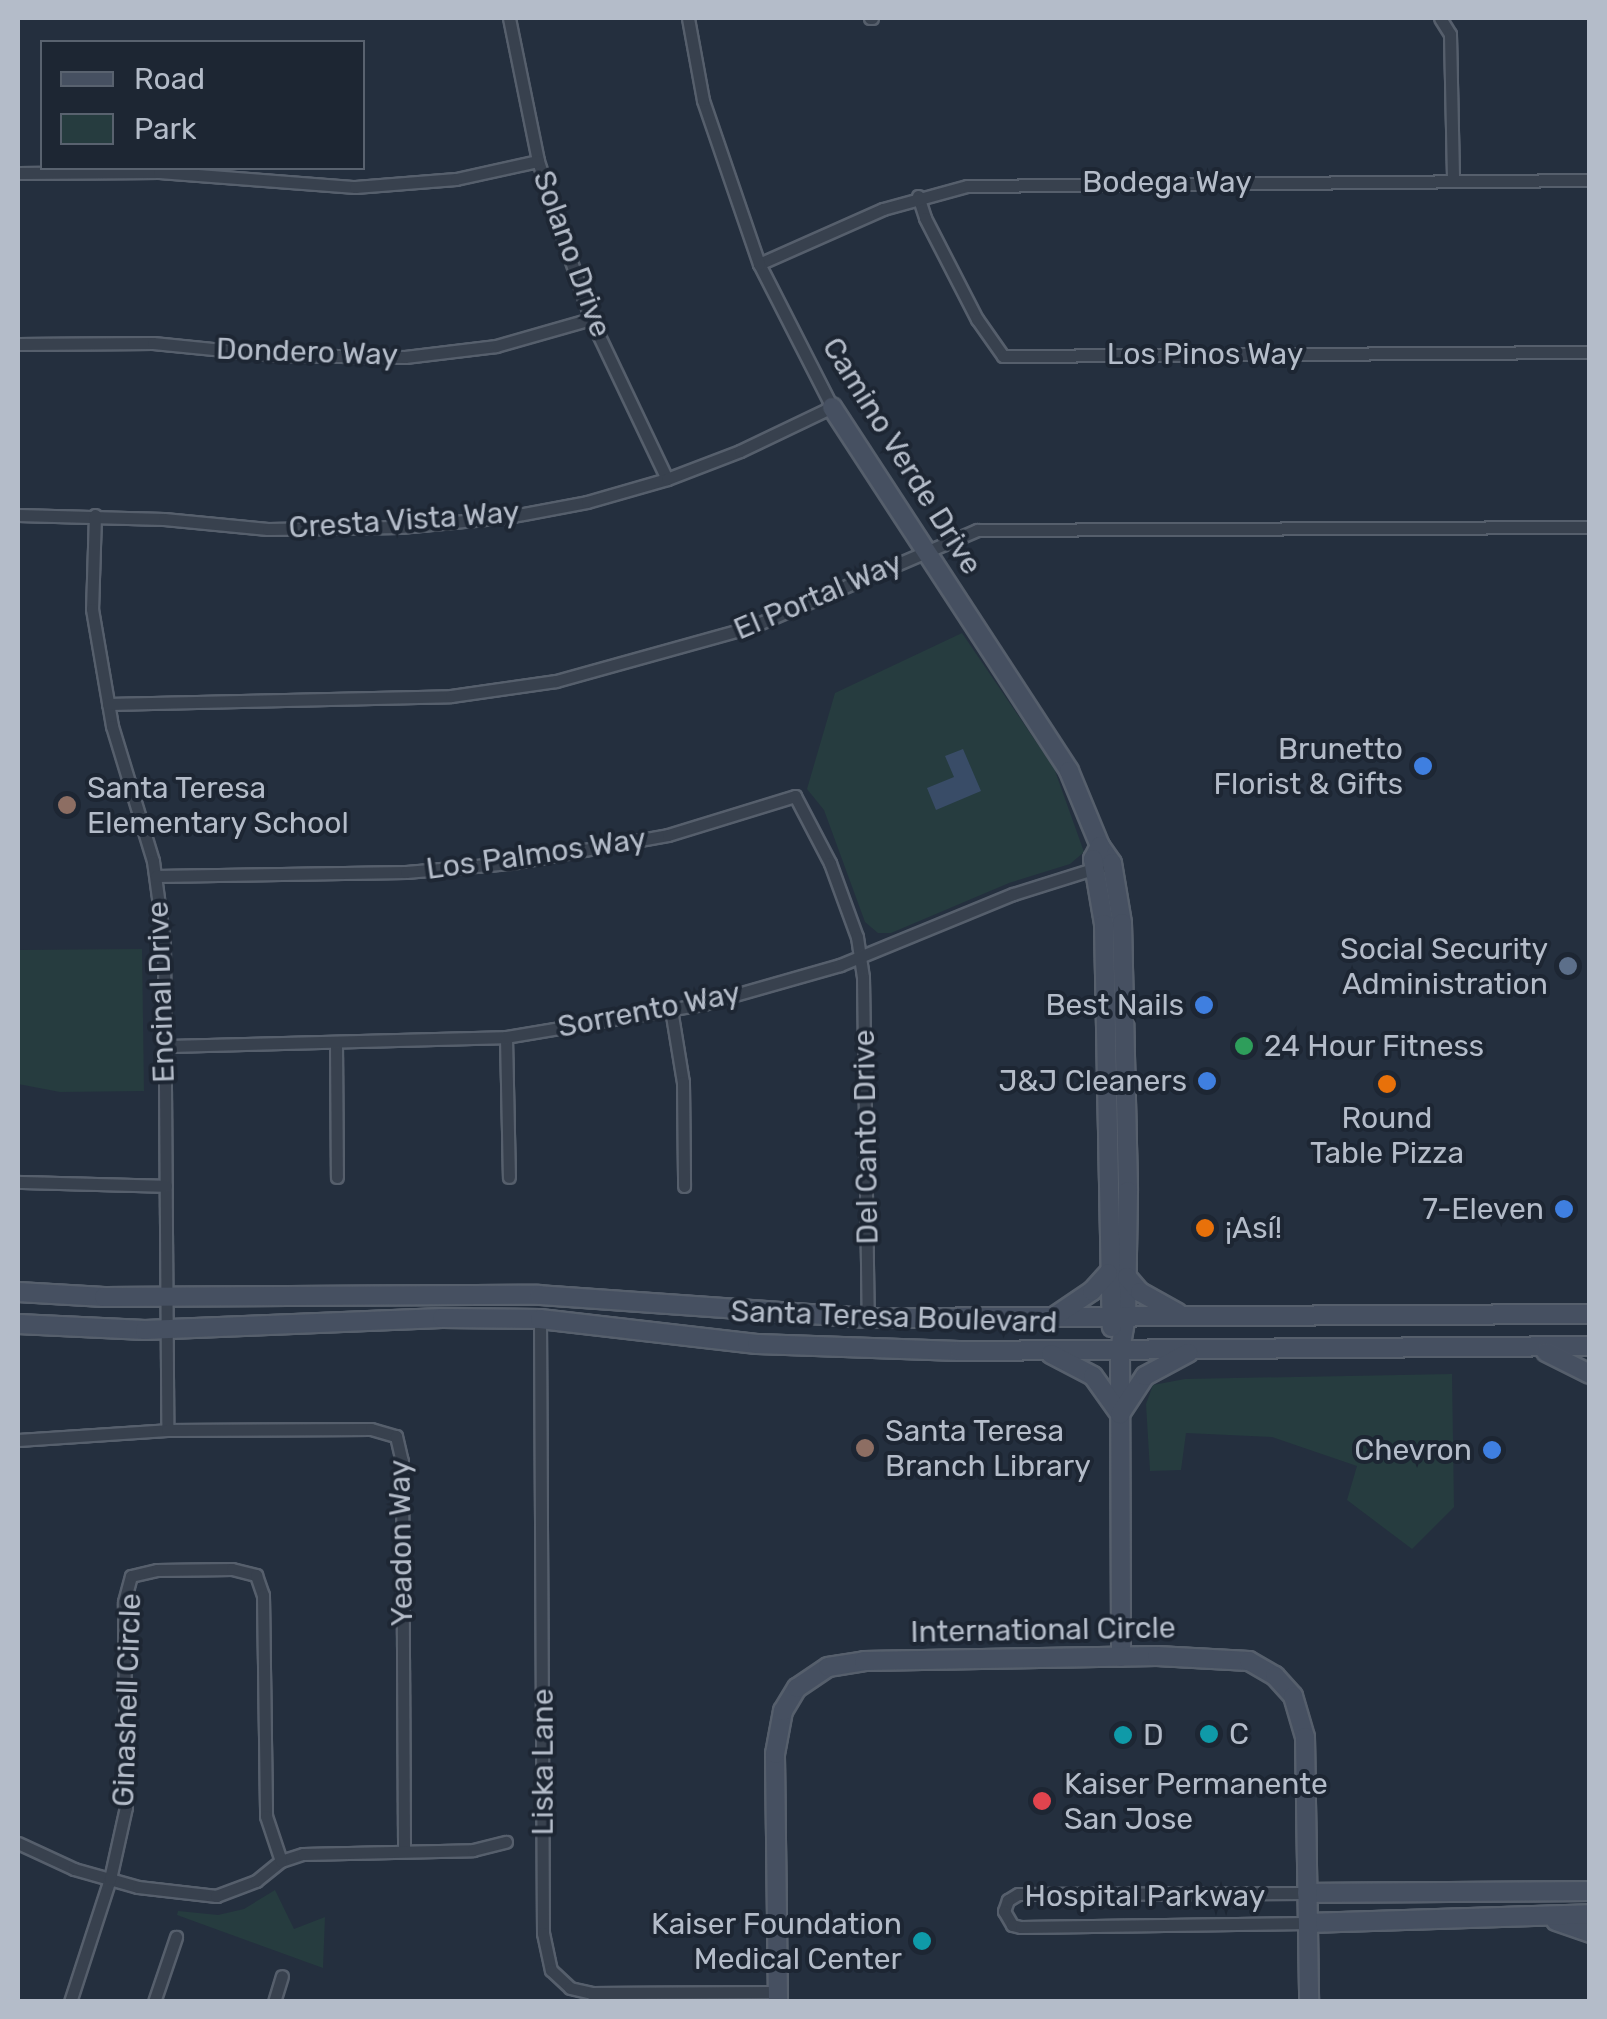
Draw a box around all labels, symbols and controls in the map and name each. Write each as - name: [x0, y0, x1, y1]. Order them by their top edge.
- legend: [40, 40, 365, 170]
- text: Road: [134, 61, 205, 97]
- text: Park: [134, 111, 196, 147]
- street label: Bodega Way: [1082, 164, 1252, 200]
- street label: Solano Drive: [525, 166, 619, 342]
- street label: Dondero Way: [215, 331, 399, 373]
- street label: Camino Verde Drive: [814, 331, 990, 581]
- street label: Los Pinos Way: [1106, 336, 1304, 372]
- street label: Cresta Vista Way: [287, 494, 521, 546]
- street label: El Portal Way: [728, 544, 908, 648]
- place label: Brunetto Florist & Gifts: [1214, 731, 1403, 802]
- marker: Brunetto Florist & Gifts: [1412, 755, 1434, 777]
- place label: Santa Teresa Elementary School: [87, 770, 350, 840]
- marker: Santa Teresa Elementary School: [56, 794, 78, 816]
- street label: Los Palmos Way: [424, 821, 648, 887]
- street label: Encinal Drive: [140, 901, 182, 1083]
- place label: Social Security Administration: [1340, 931, 1548, 1002]
- marker: Social Security Administration: [1557, 955, 1579, 977]
- street label: Sorrento Way: [554, 975, 744, 1045]
- place label: Best Nails: [1046, 987, 1184, 1023]
- marker: Best Nails: [1193, 994, 1215, 1016]
- place label: 24 Hour Fitness: [1264, 1028, 1485, 1064]
- street label: Del Canto Drive: [846, 1029, 886, 1245]
- marker: 24 Hour Fitness: [1233, 1035, 1255, 1057]
- place label: J&J Cleaners: [998, 1063, 1187, 1099]
- marker: J&J Cleaners: [1196, 1070, 1218, 1092]
- marker: Round Table Pizza: [1376, 1073, 1398, 1095]
- place label: Round Table Pizza: [1310, 1100, 1464, 1170]
- place label: 7-Eleven: [1423, 1191, 1544, 1227]
- marker: 7-Eleven: [1553, 1198, 1575, 1220]
- place label: ¡Así!: [1225, 1210, 1282, 1246]
- marker: ¡Así!: [1194, 1217, 1216, 1239]
- street label: Santa Teresa Boulevard: [730, 1293, 1058, 1341]
- place label: Santa Teresa Branch Library: [885, 1413, 1091, 1484]
- place label: Chevron: [1354, 1432, 1472, 1468]
- marker: Santa Teresa Branch Library: [854, 1437, 876, 1459]
- marker: Chevron: [1481, 1439, 1503, 1461]
- street label: Yeadon Way: [382, 1459, 420, 1627]
- street label: Ginashell Circle: [105, 1593, 149, 1807]
- street label: International Circle: [910, 1610, 1176, 1650]
- street label: Liska Lane: [525, 1689, 561, 1835]
- place label: C: [1229, 1716, 1249, 1752]
- place label: D: [1143, 1717, 1164, 1753]
- marker: C: [1198, 1723, 1220, 1745]
- marker: D: [1112, 1724, 1134, 1746]
- place label: Kaiser Permanente San Jose: [1064, 1766, 1328, 1836]
- marker: Kaiser Permanente San Jose: [1029, 1788, 1055, 1814]
- street label: Hospital Parkway: [1025, 1878, 1265, 1914]
- place label: Kaiser Foundation Medical Center: [650, 1906, 902, 1976]
- marker: Kaiser Foundation Medical Center: [911, 1930, 933, 1952]

